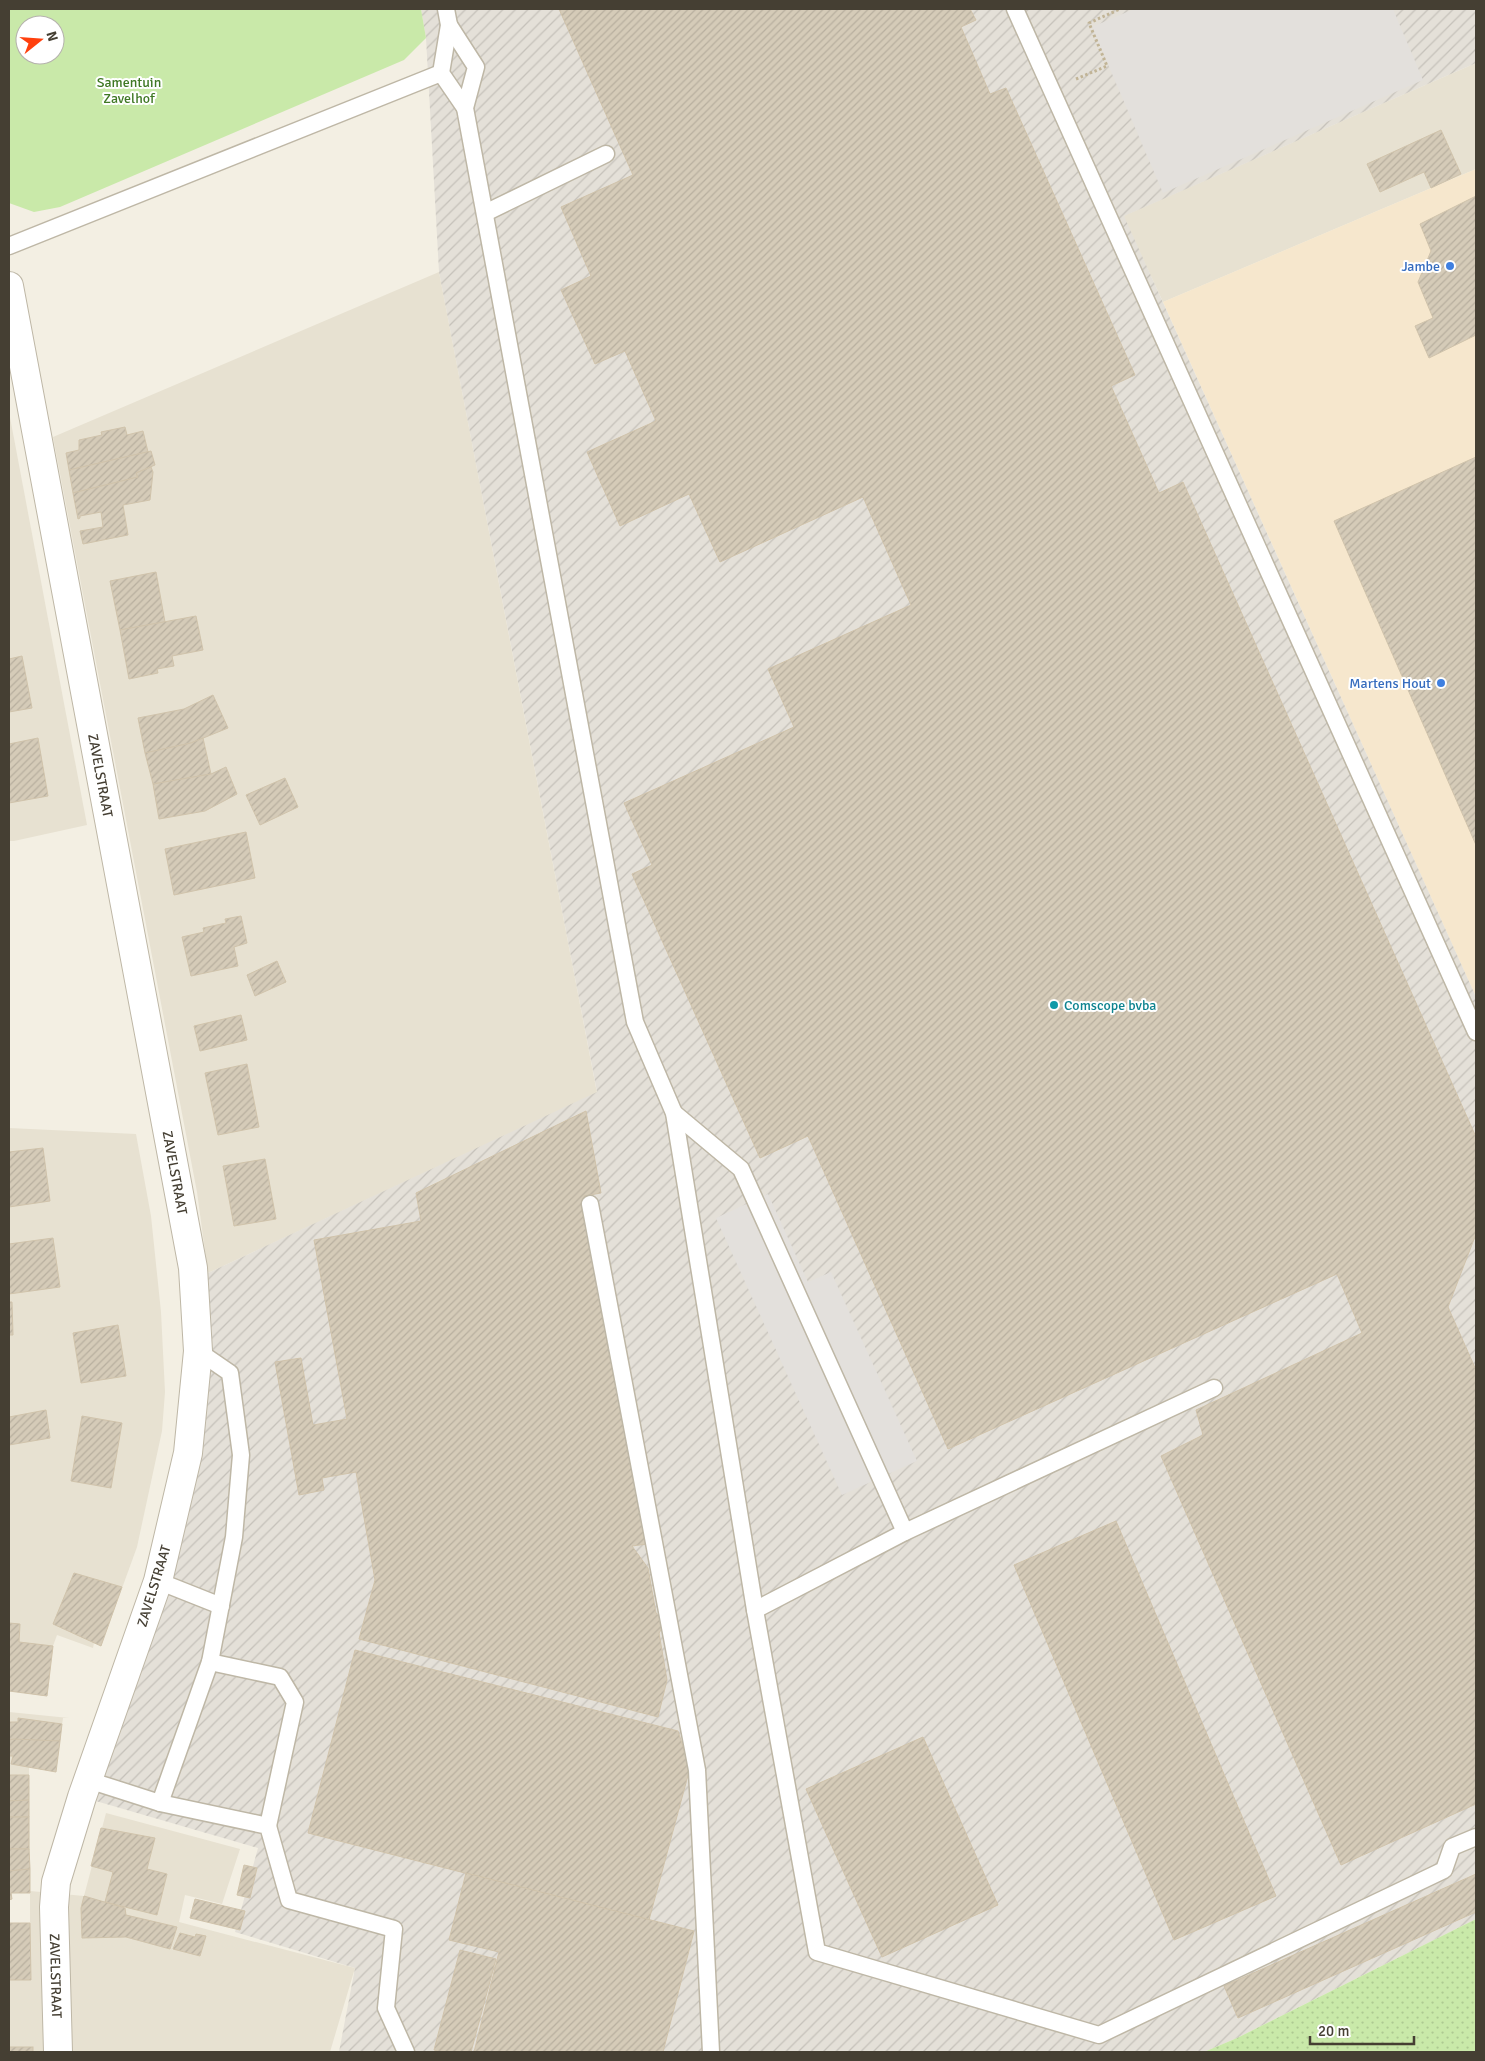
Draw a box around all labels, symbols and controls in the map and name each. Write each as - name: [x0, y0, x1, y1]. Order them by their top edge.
- north arrow: [15, 15, 65, 65]
- text: N: [42, 29, 62, 43]
- park label: Samentuin Zavelhof: [97, 74, 161, 107]
- place label: Jambe: [1401, 258, 1440, 275]
- marker: Jambe: [1444, 260, 1456, 272]
- place label: Martens Hout: [1349, 675, 1431, 692]
- marker: Martens Hout: [1435, 677, 1447, 689]
- street label: ZAVELSTRAAT: [85, 732, 117, 819]
- place label: Comscope bvba: [1064, 997, 1156, 1014]
- marker: Comscope bvba: [1048, 999, 1060, 1011]
- street label: ZAVELSTRAAT: [159, 1129, 191, 1216]
- street label: ZAVELSTRAAT: [133, 1543, 175, 1629]
- street label: ZAVELSTRAAT: [46, 1933, 66, 2019]
- scale bar: [1310, 2014, 1414, 2046]
- text: 20 m: [1318, 2022, 1349, 2040]

